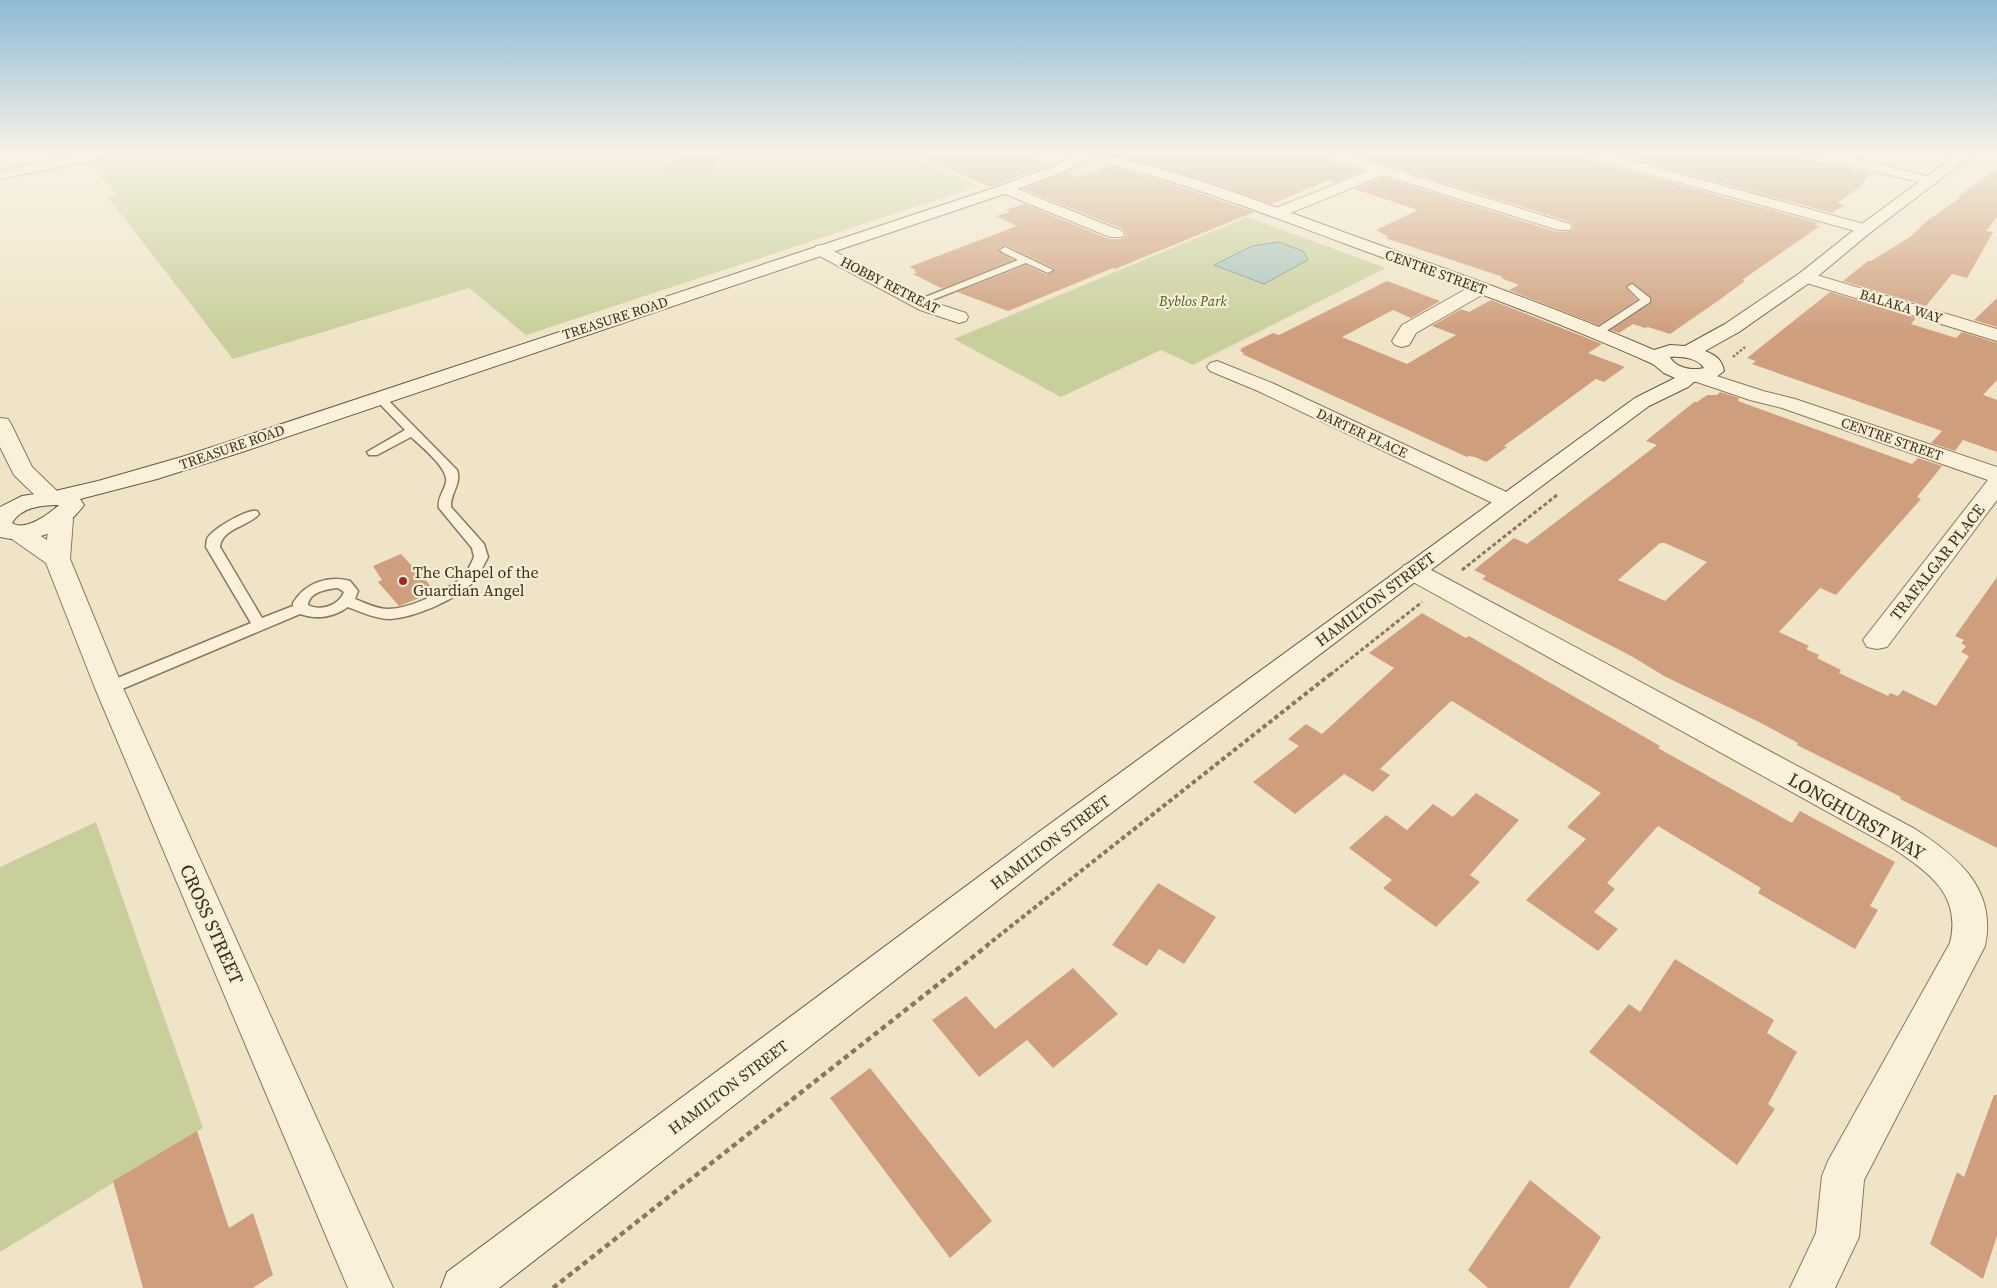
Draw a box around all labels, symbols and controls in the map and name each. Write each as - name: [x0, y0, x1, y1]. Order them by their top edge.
- street label: CENTRE STREET: [1382, 244, 1490, 300]
- street label: HOBBY RETREAT: [837, 251, 944, 319]
- street label: BALAKA WAY: [1857, 284, 1945, 328]
- street label: TREASURE ROAD: [560, 291, 670, 345]
- park label: Byblos Park: [1158, 291, 1227, 311]
- street label: DARTER PLACE: [1313, 403, 1411, 463]
- street label: CENTRE STREET: [1838, 412, 1946, 466]
- street label: TREASURE ROAD: [177, 420, 287, 474]
- street label: TRAFALGAR PLACE: [1884, 499, 1990, 625]
- street label: HAMILTON STREET: [1311, 546, 1440, 651]
- place label: The Chapel of the Guardian Angel: [413, 561, 539, 601]
- marker: The Chapel of the Guardian Angel: [397, 575, 409, 587]
- street label: LONGHURST WAY: [1783, 766, 1931, 866]
- street label: HAMILTON STREET: [986, 789, 1115, 894]
- street label: CROSS STREET: [174, 860, 250, 989]
- street label: HAMILTON STREET: [664, 1034, 793, 1139]

